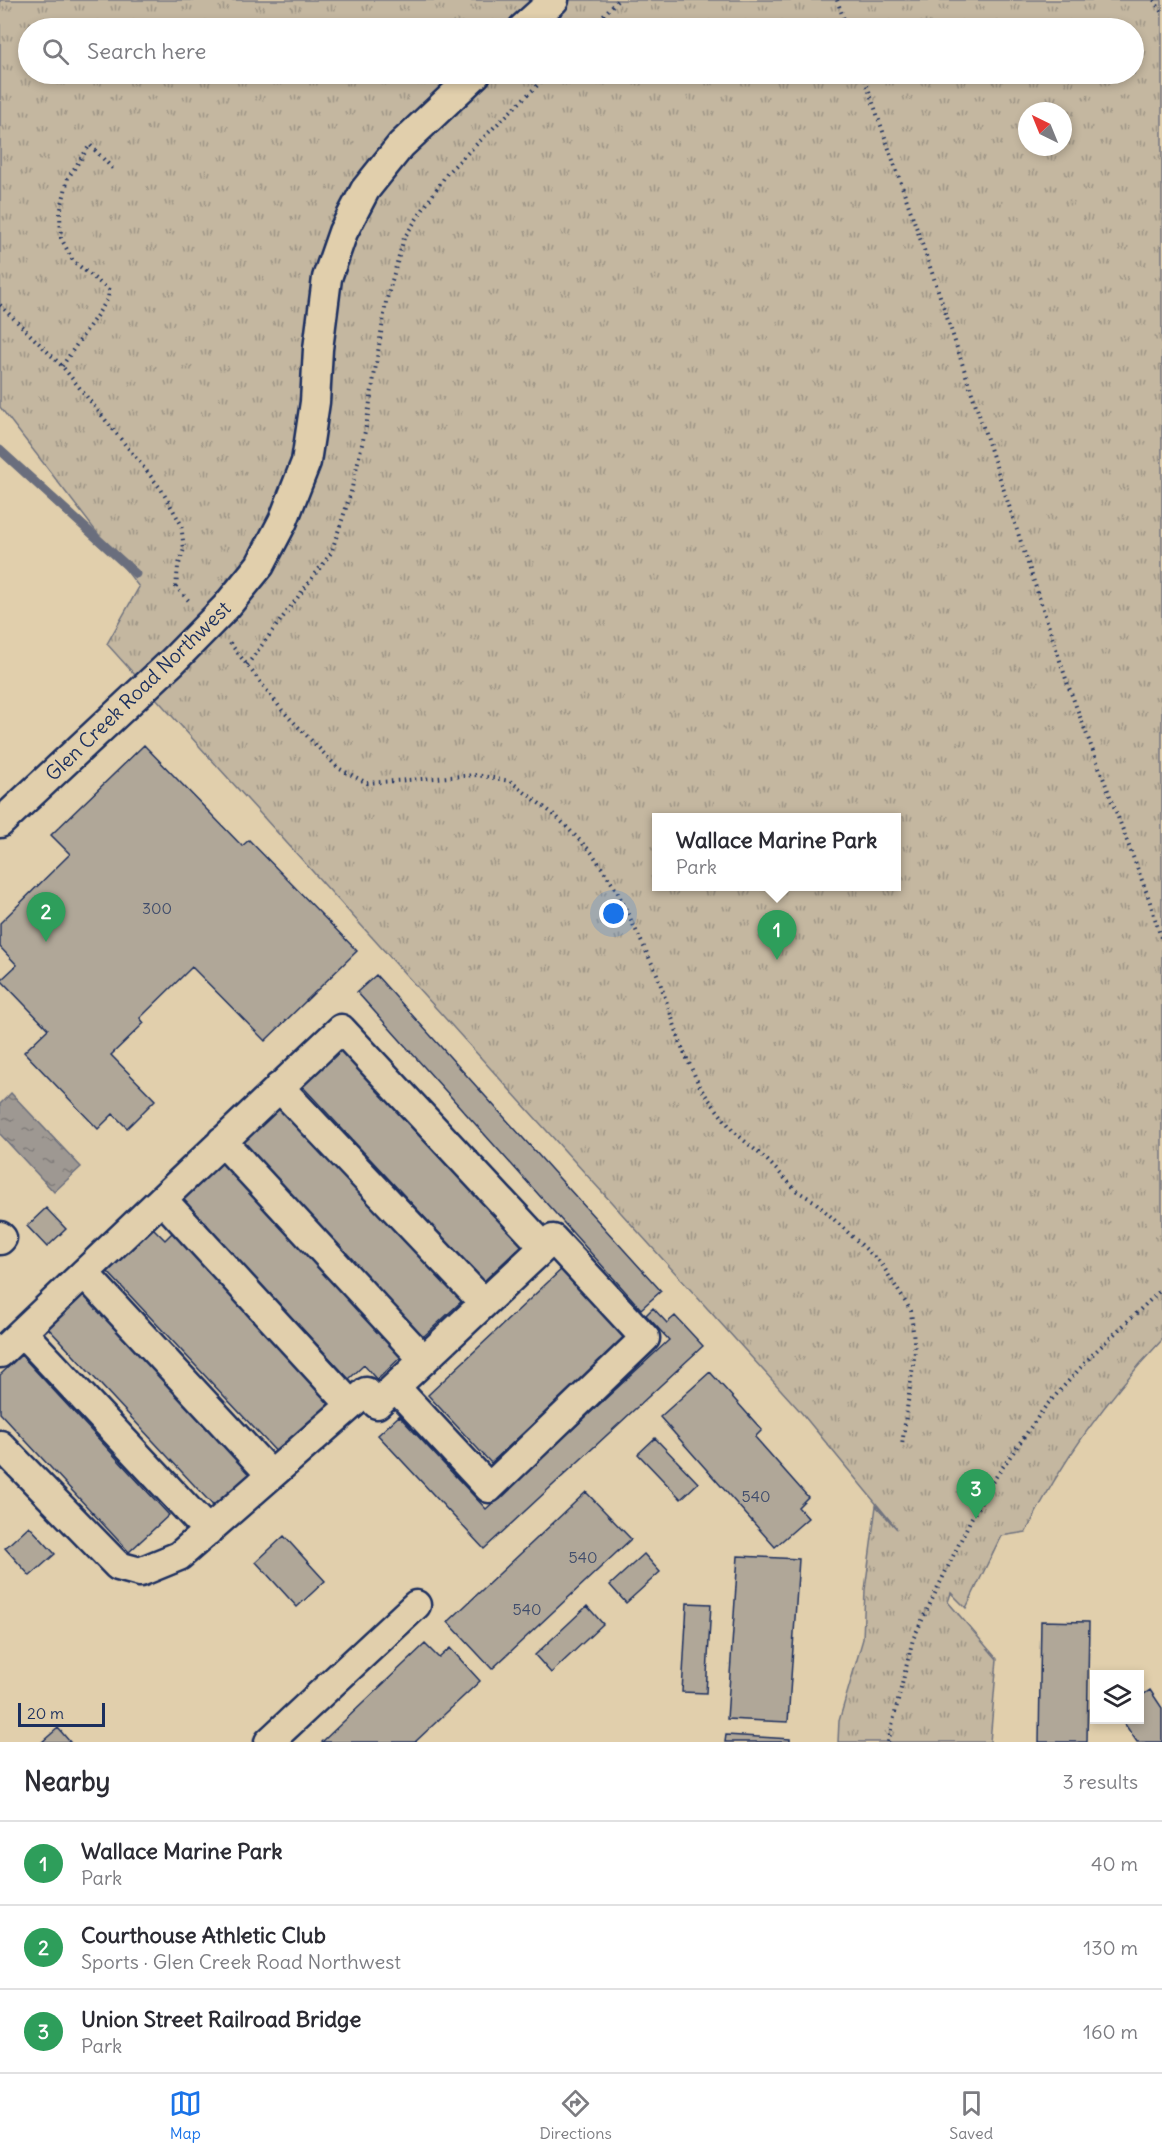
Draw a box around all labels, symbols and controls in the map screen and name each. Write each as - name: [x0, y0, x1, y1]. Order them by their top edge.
- search box: [18, 18, 1144, 84]
- icon: search: [39, 35, 72, 68]
- text: Search here: [87, 37, 206, 65]
- north arrow: [1018, 102, 1072, 156]
- street label: Glen Creek Road Northwest: [40, 595, 236, 786]
- popup: [652, 813, 901, 891]
- text: Wallace Marine Park: [676, 826, 877, 854]
- text: Park: [676, 854, 717, 879]
- pin: 2: [26, 892, 66, 942]
- house number: 300: [142, 898, 172, 918]
- your location: [599, 899, 628, 928]
- pin: 1: [758, 910, 796, 960]
- pin: 3: [956, 1470, 996, 1519]
- house number: 540: [742, 1486, 770, 1506]
- house number: 540: [569, 1547, 597, 1567]
- house number: 540: [513, 1599, 541, 1619]
- map controls: [1090, 1670, 1144, 1724]
- button: layers: [1090, 1670, 1144, 1724]
- scale bar: [18, 1700, 105, 1728]
- text: 20 m: [27, 1703, 64, 1723]
- text: Nearby: [24, 1765, 110, 1798]
- text: 3 results: [1062, 1769, 1138, 1794]
- text: Wallace Marine Park: [81, 1837, 282, 1865]
- text: 1: [40, 1851, 47, 1876]
- text: 40 m: [1091, 1851, 1138, 1876]
- text: Park: [81, 1865, 122, 1890]
- text: Courthouse Athletic Club: [81, 1921, 326, 1949]
- text: 2: [38, 1935, 49, 1960]
- text: 130 m: [1083, 1935, 1138, 1960]
- text: Sports · Glen Creek Road Northwest: [81, 1949, 401, 1974]
- text: Union Street Railroad Bridge: [81, 2005, 361, 2033]
- text: 3: [38, 2019, 49, 2044]
- text: 160 m: [1083, 2019, 1138, 2044]
- text: Park: [81, 2033, 122, 2058]
- tab: Map: [169, 2087, 202, 2143]
- tab: Directions: [539, 2087, 612, 2143]
- tab: Saved: [949, 2087, 993, 2143]

